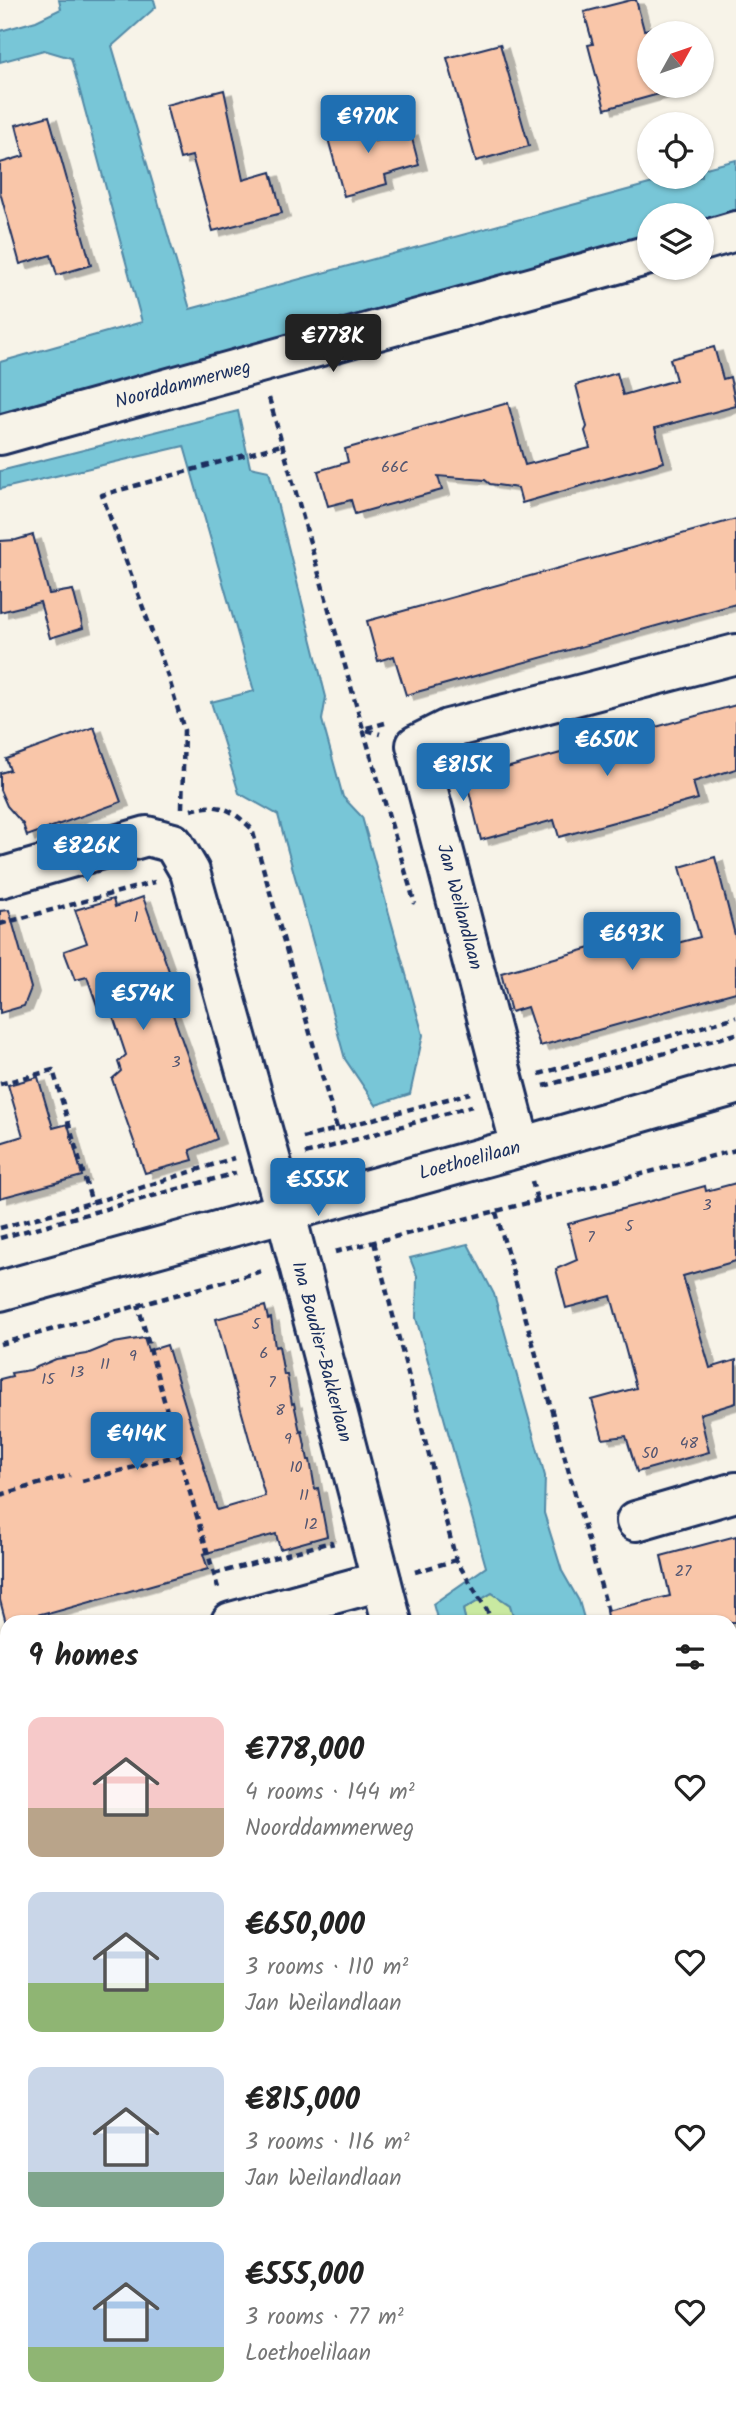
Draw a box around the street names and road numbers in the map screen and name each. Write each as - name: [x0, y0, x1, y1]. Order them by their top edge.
- street label: Noorddammerweg: [112, 352, 254, 418]
- street label: Jan Weilandlaan: [428, 841, 490, 973]
- street label: Loethoelilaan: [416, 1133, 524, 1189]
- street label: Ina Boudier-Bakkerlaan: [282, 1258, 360, 1446]

